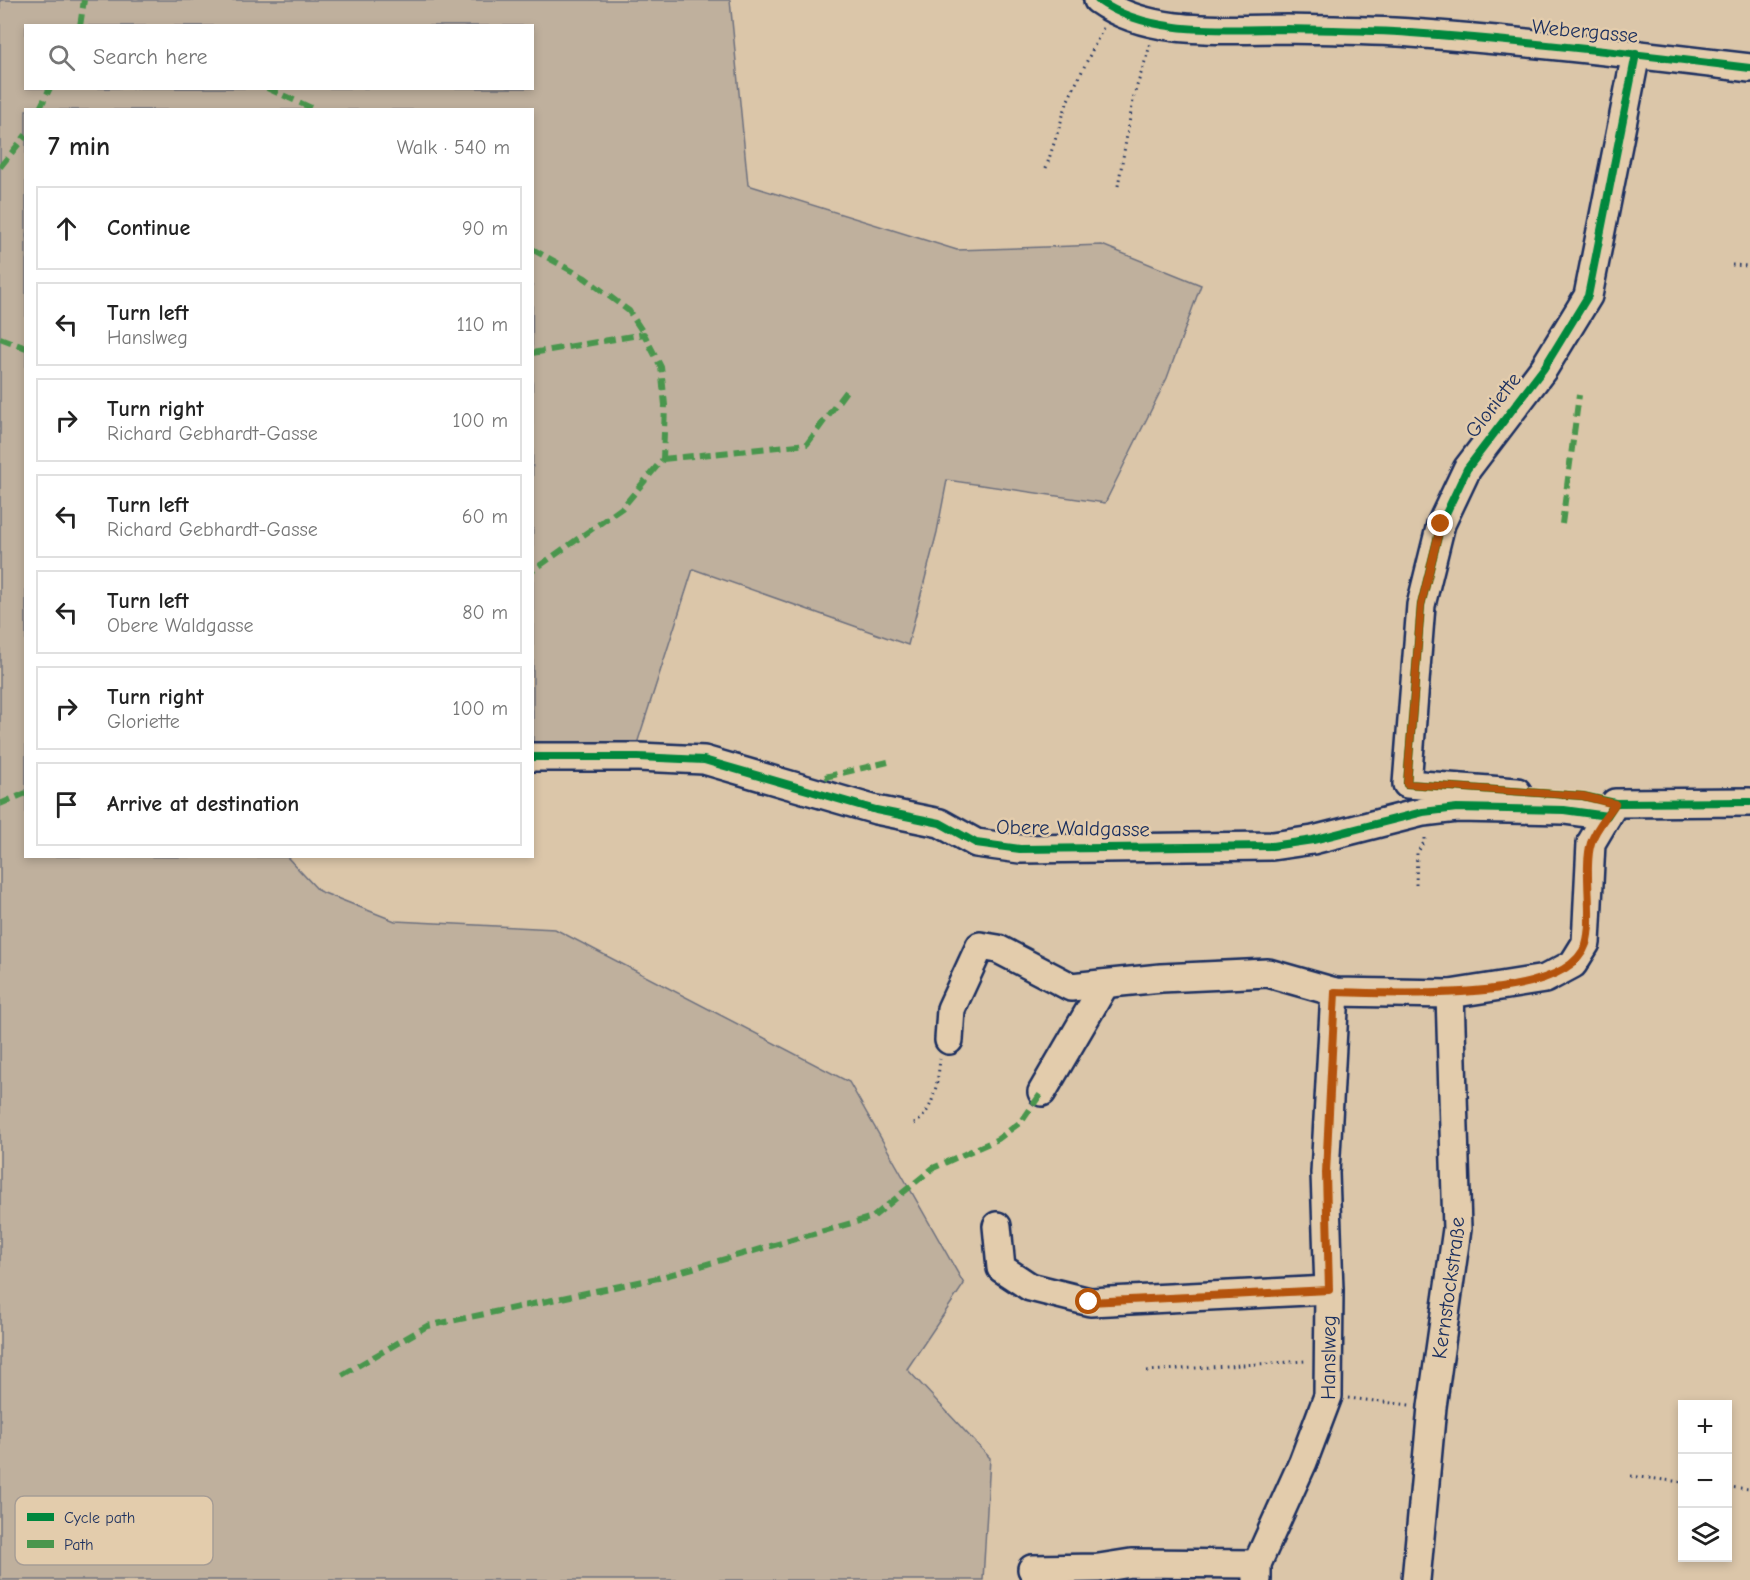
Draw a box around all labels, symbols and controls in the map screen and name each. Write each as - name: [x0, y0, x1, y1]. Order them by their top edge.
- street label: Webergasse: [1531, 14, 1639, 48]
- search box: [24, 24, 534, 90]
- icon: search: [45, 41, 78, 74]
- text: Search here: [93, 44, 208, 70]
- text: 7 min: [48, 132, 110, 162]
- text: Walk · 540 m: [397, 136, 510, 159]
- icon: ahead: [50, 212, 83, 245]
- text: Continue: [107, 215, 190, 241]
- text: 90 m: [462, 217, 508, 240]
- text: Turn left: [107, 300, 189, 326]
- icon: left: [50, 308, 83, 341]
- text: 110 m: [457, 313, 508, 336]
- text: Hanslweg: [107, 326, 188, 349]
- street label: Gloriette: [1460, 368, 1526, 442]
- text: Turn right: [107, 396, 204, 422]
- icon: right: [50, 404, 83, 437]
- text: 100 m: [453, 409, 508, 432]
- text: Richard Gebhardt-Gasse: [107, 422, 318, 445]
- text: Turn left: [107, 492, 189, 518]
- icon: left: [50, 500, 83, 533]
- text: 60 m: [462, 505, 508, 528]
- route end: [1427, 510, 1453, 536]
- text: Richard Gebhardt-Gasse: [107, 518, 318, 541]
- text: Turn left: [107, 588, 189, 614]
- icon: left: [50, 596, 83, 629]
- text: 80 m: [462, 601, 508, 624]
- text: Obere Waldgasse: [107, 614, 254, 637]
- text: Turn right: [107, 684, 204, 710]
- icon: right: [50, 692, 83, 725]
- text: 100 m: [453, 697, 508, 720]
- text: Gloriette: [107, 710, 180, 733]
- icon: arrive: [50, 788, 83, 821]
- text: Arrive at destination: [107, 791, 299, 817]
- street label: Obere Waldgasse: [996, 815, 1150, 841]
- street label: Kernstockstraße: [1427, 1217, 1469, 1360]
- route start: [1075, 1288, 1101, 1314]
- street label: Hanslweg: [1316, 1315, 1341, 1400]
- map controls: [1678, 1400, 1732, 1562]
- button: +: [1678, 1400, 1732, 1454]
- button: −: [1678, 1454, 1732, 1508]
- legend: [15, 1496, 213, 1565]
- button: layers: [1678, 1508, 1732, 1562]
- text: Cycle path: [64, 1509, 135, 1527]
- text: Path: [64, 1536, 94, 1554]

